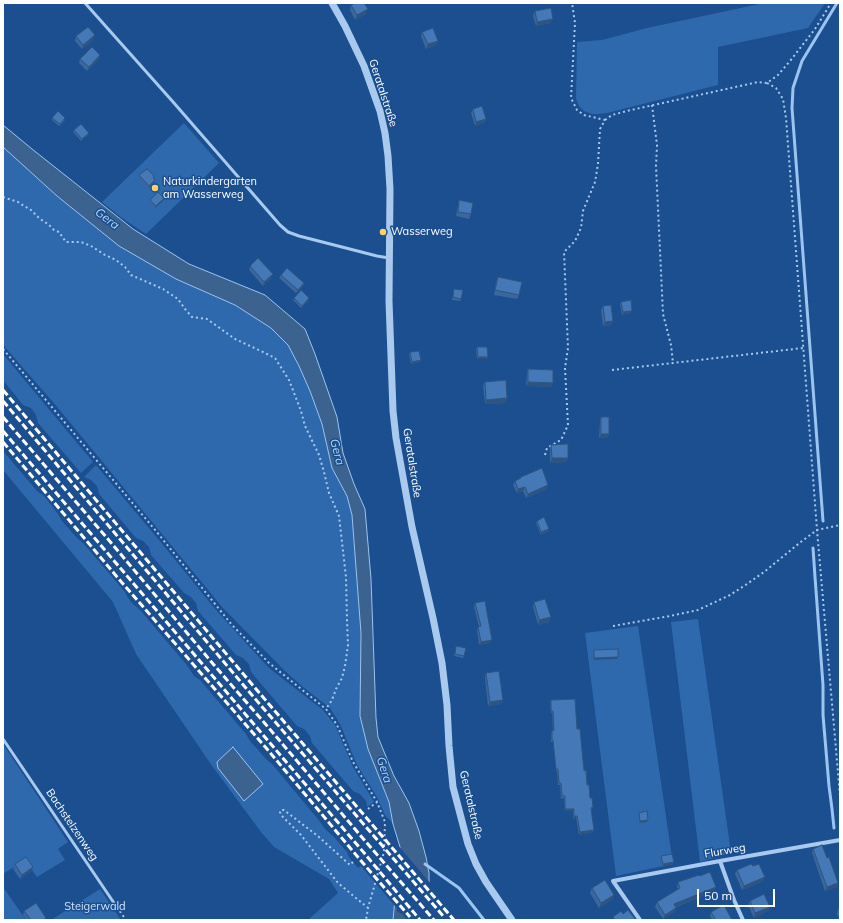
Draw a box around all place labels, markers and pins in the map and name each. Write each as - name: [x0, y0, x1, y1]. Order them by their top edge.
- place label: Naturkindergarten am Wasserweg: [163, 175, 257, 201]
- marker: Naturkindergarten am Wasserweg: [150, 183, 160, 193]
- place label: Wasserweg: [391, 225, 453, 239]
- marker: Wasserweg: [378, 227, 388, 237]

